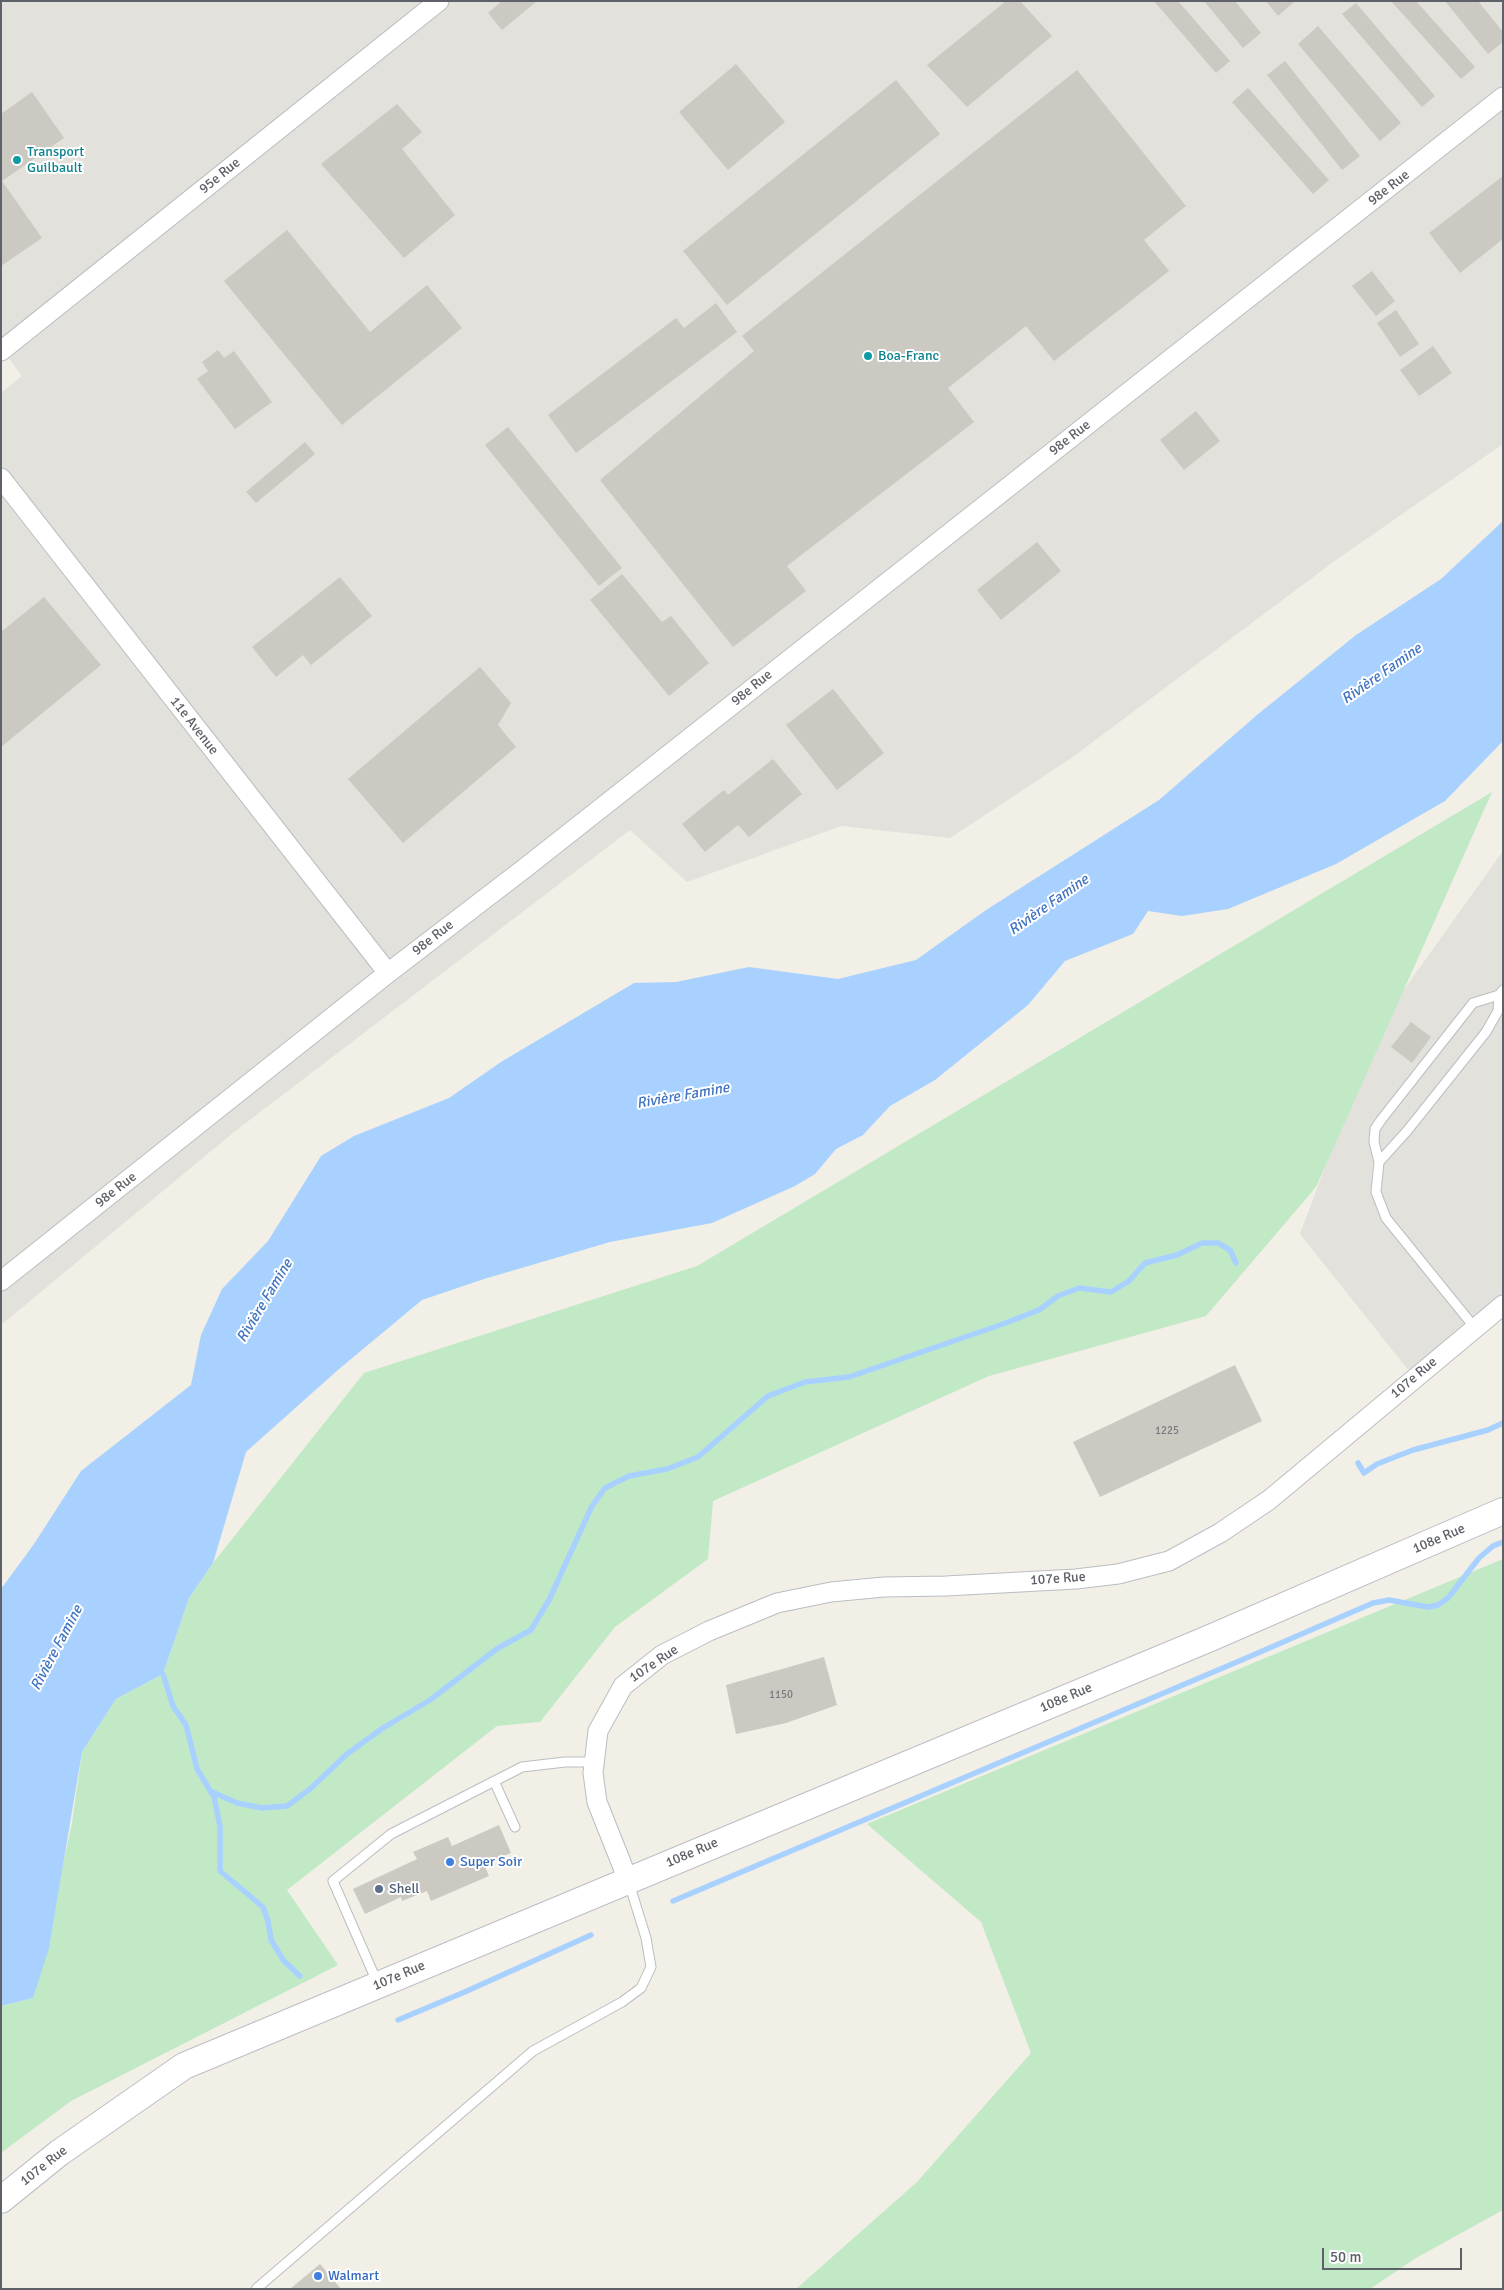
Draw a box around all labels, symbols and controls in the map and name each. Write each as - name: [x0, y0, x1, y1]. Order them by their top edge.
- place label: Transport Guilbault: [27, 144, 84, 176]
- marker: Transport Guilbault: [11, 154, 23, 166]
- street label: 95e Rue: [196, 154, 244, 198]
- street label: 98e Rue: [1365, 167, 1413, 209]
- place label: Boa-Franc: [878, 348, 939, 364]
- marker: Boa-Franc: [862, 350, 874, 362]
- street label: 98e Rue: [1046, 417, 1094, 459]
- water label: Rivière Famine: [1338, 640, 1426, 708]
- street label: 98e Rue: [728, 666, 776, 710]
- street label: 11e Avenue: [166, 694, 222, 758]
- water label: Rivière Famine: [1005, 871, 1093, 939]
- street label: 98e Rue: [409, 917, 457, 959]
- water label: Rivière Famine: [635, 1079, 731, 1113]
- street label: 98e Rue: [92, 1169, 140, 1211]
- water label: Rivière Famine: [233, 1256, 297, 1346]
- street label: 107e Rue: [1387, 1354, 1441, 1402]
- house number: 1225: [1155, 1424, 1179, 1438]
- street label: 108e Rue: [1410, 1520, 1468, 1558]
- street label: 107e Rue: [1030, 1569, 1086, 1589]
- water label: Rivière Famine: [27, 1602, 87, 1694]
- street label: 107e Rue: [626, 1642, 682, 1686]
- street label: 108e Rue: [1037, 1679, 1095, 1717]
- house number: 1150: [769, 1688, 793, 1702]
- street label: 108e Rue: [663, 1834, 721, 1872]
- place label: Super Soir: [460, 1854, 522, 1870]
- marker: Super Soir: [444, 1856, 456, 1868]
- place label: Shell: [389, 1881, 419, 1897]
- marker: Shell: [373, 1883, 385, 1895]
- street label: 107e Rue: [370, 1957, 428, 1995]
- street label: 107e Rue: [17, 2142, 71, 2190]
- scale bar: [1324, 2238, 1464, 2270]
- text: 50 m: [1330, 2248, 1361, 2266]
- place label: Walmart: [328, 2268, 379, 2284]
- marker: Walmart: [312, 2270, 324, 2282]

